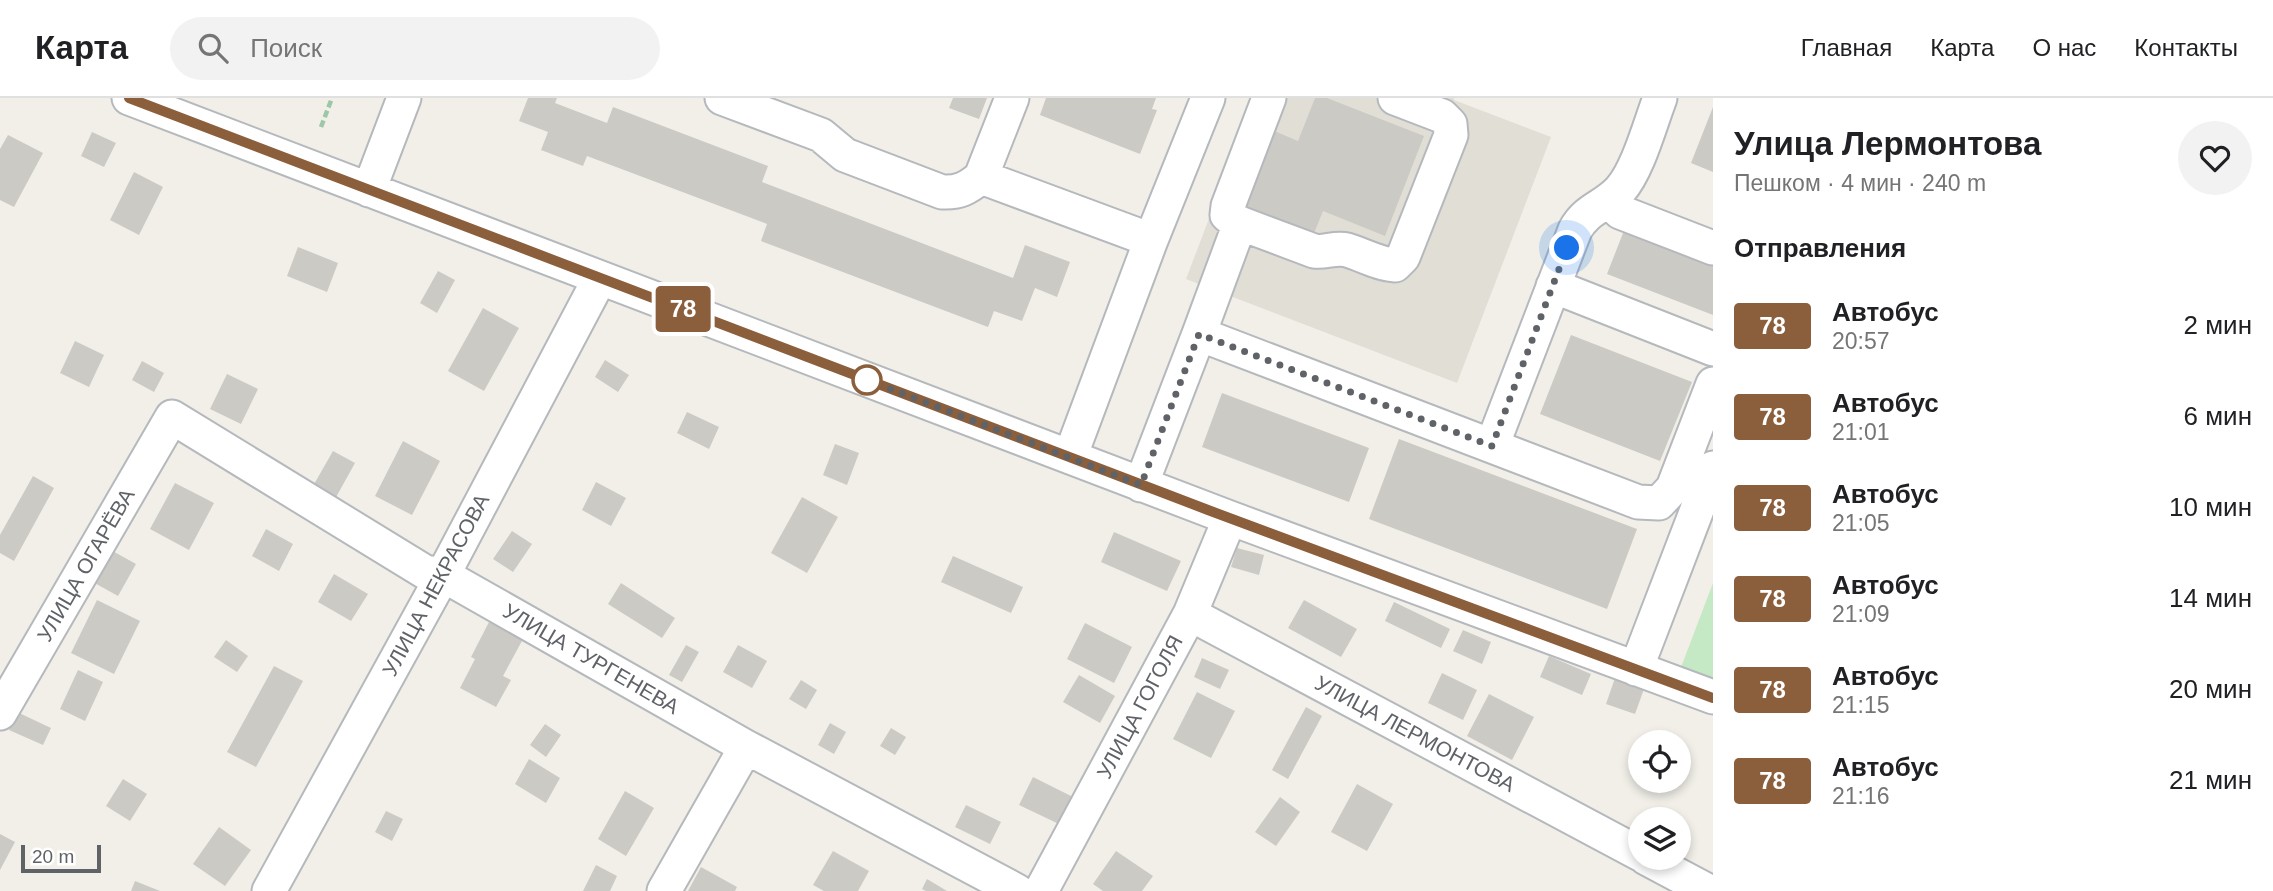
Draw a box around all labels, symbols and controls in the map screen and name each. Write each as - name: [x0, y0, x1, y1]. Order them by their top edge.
- search box: [170, 17, 660, 80]
- text: Карта: [35, 29, 128, 66]
- icon: search: [194, 29, 232, 67]
- text: Поиск: [250, 33, 322, 63]
- text: Главная: [1801, 34, 1892, 61]
- text: Карта: [1930, 34, 1994, 61]
- text: О нас: [2032, 34, 2096, 61]
- text: Контакты: [2134, 34, 2238, 61]
- button: heart: [2178, 121, 2252, 195]
- text: Улица Лермонтова: [1734, 125, 2041, 162]
- text: Пешком · 4 мин · 240 m: [1734, 170, 1986, 196]
- your location: [1549, 230, 1584, 265]
- text: Отправления: [1734, 233, 1906, 263]
- line badge: 78: [652, 286, 714, 332]
- text: 78: [670, 295, 696, 322]
- text: Автобус: [1832, 297, 1939, 327]
- text: 2 мин: [2184, 310, 2252, 340]
- text: 78: [1759, 312, 1786, 339]
- text: 20:57: [1832, 328, 1890, 354]
- unlabelled marker: [852, 365, 882, 395]
- text: Автобус: [1832, 388, 1939, 418]
- text: 6 мин: [2184, 401, 2252, 431]
- text: 78: [1759, 403, 1786, 430]
- text: 21:01: [1832, 419, 1890, 445]
- text: Автобус: [1832, 479, 1939, 509]
- street label: УЛИЦА ОГАРЁВА: [32, 484, 139, 645]
- street label: УЛИЦА НЕКРАСОВА: [378, 490, 493, 680]
- text: 10 мин: [2169, 492, 2252, 522]
- text: 78: [1759, 494, 1786, 521]
- text: 21:05: [1832, 510, 1890, 536]
- text: Автобус: [1832, 570, 1939, 600]
- text: 14 мин: [2169, 583, 2252, 613]
- text: 78: [1759, 585, 1786, 612]
- street label: УЛИЦА ТУРГЕНЕВА: [499, 599, 683, 718]
- text: 21:09: [1832, 601, 1890, 627]
- street label: УЛИЦА ГОГОЛЯ: [1092, 631, 1187, 782]
- text: Автобус: [1832, 661, 1939, 691]
- street label: УЛИЦА ЛЕРМОНТОВА: [1311, 671, 1519, 796]
- text: 20 мин: [2169, 674, 2252, 704]
- text: 78: [1759, 676, 1786, 703]
- text: 21:15: [1832, 692, 1890, 718]
- map controls: [1628, 730, 1691, 870]
- button: locate: [1628, 730, 1691, 793]
- text: Автобус: [1832, 752, 1939, 782]
- text: 21 мин: [2169, 765, 2252, 795]
- text: 78: [1759, 767, 1786, 794]
- text: 21:16: [1832, 783, 1890, 809]
- button: layers: [1628, 807, 1691, 870]
- scale bar: [21, 842, 102, 874]
- text: 20 m: [32, 846, 74, 867]

